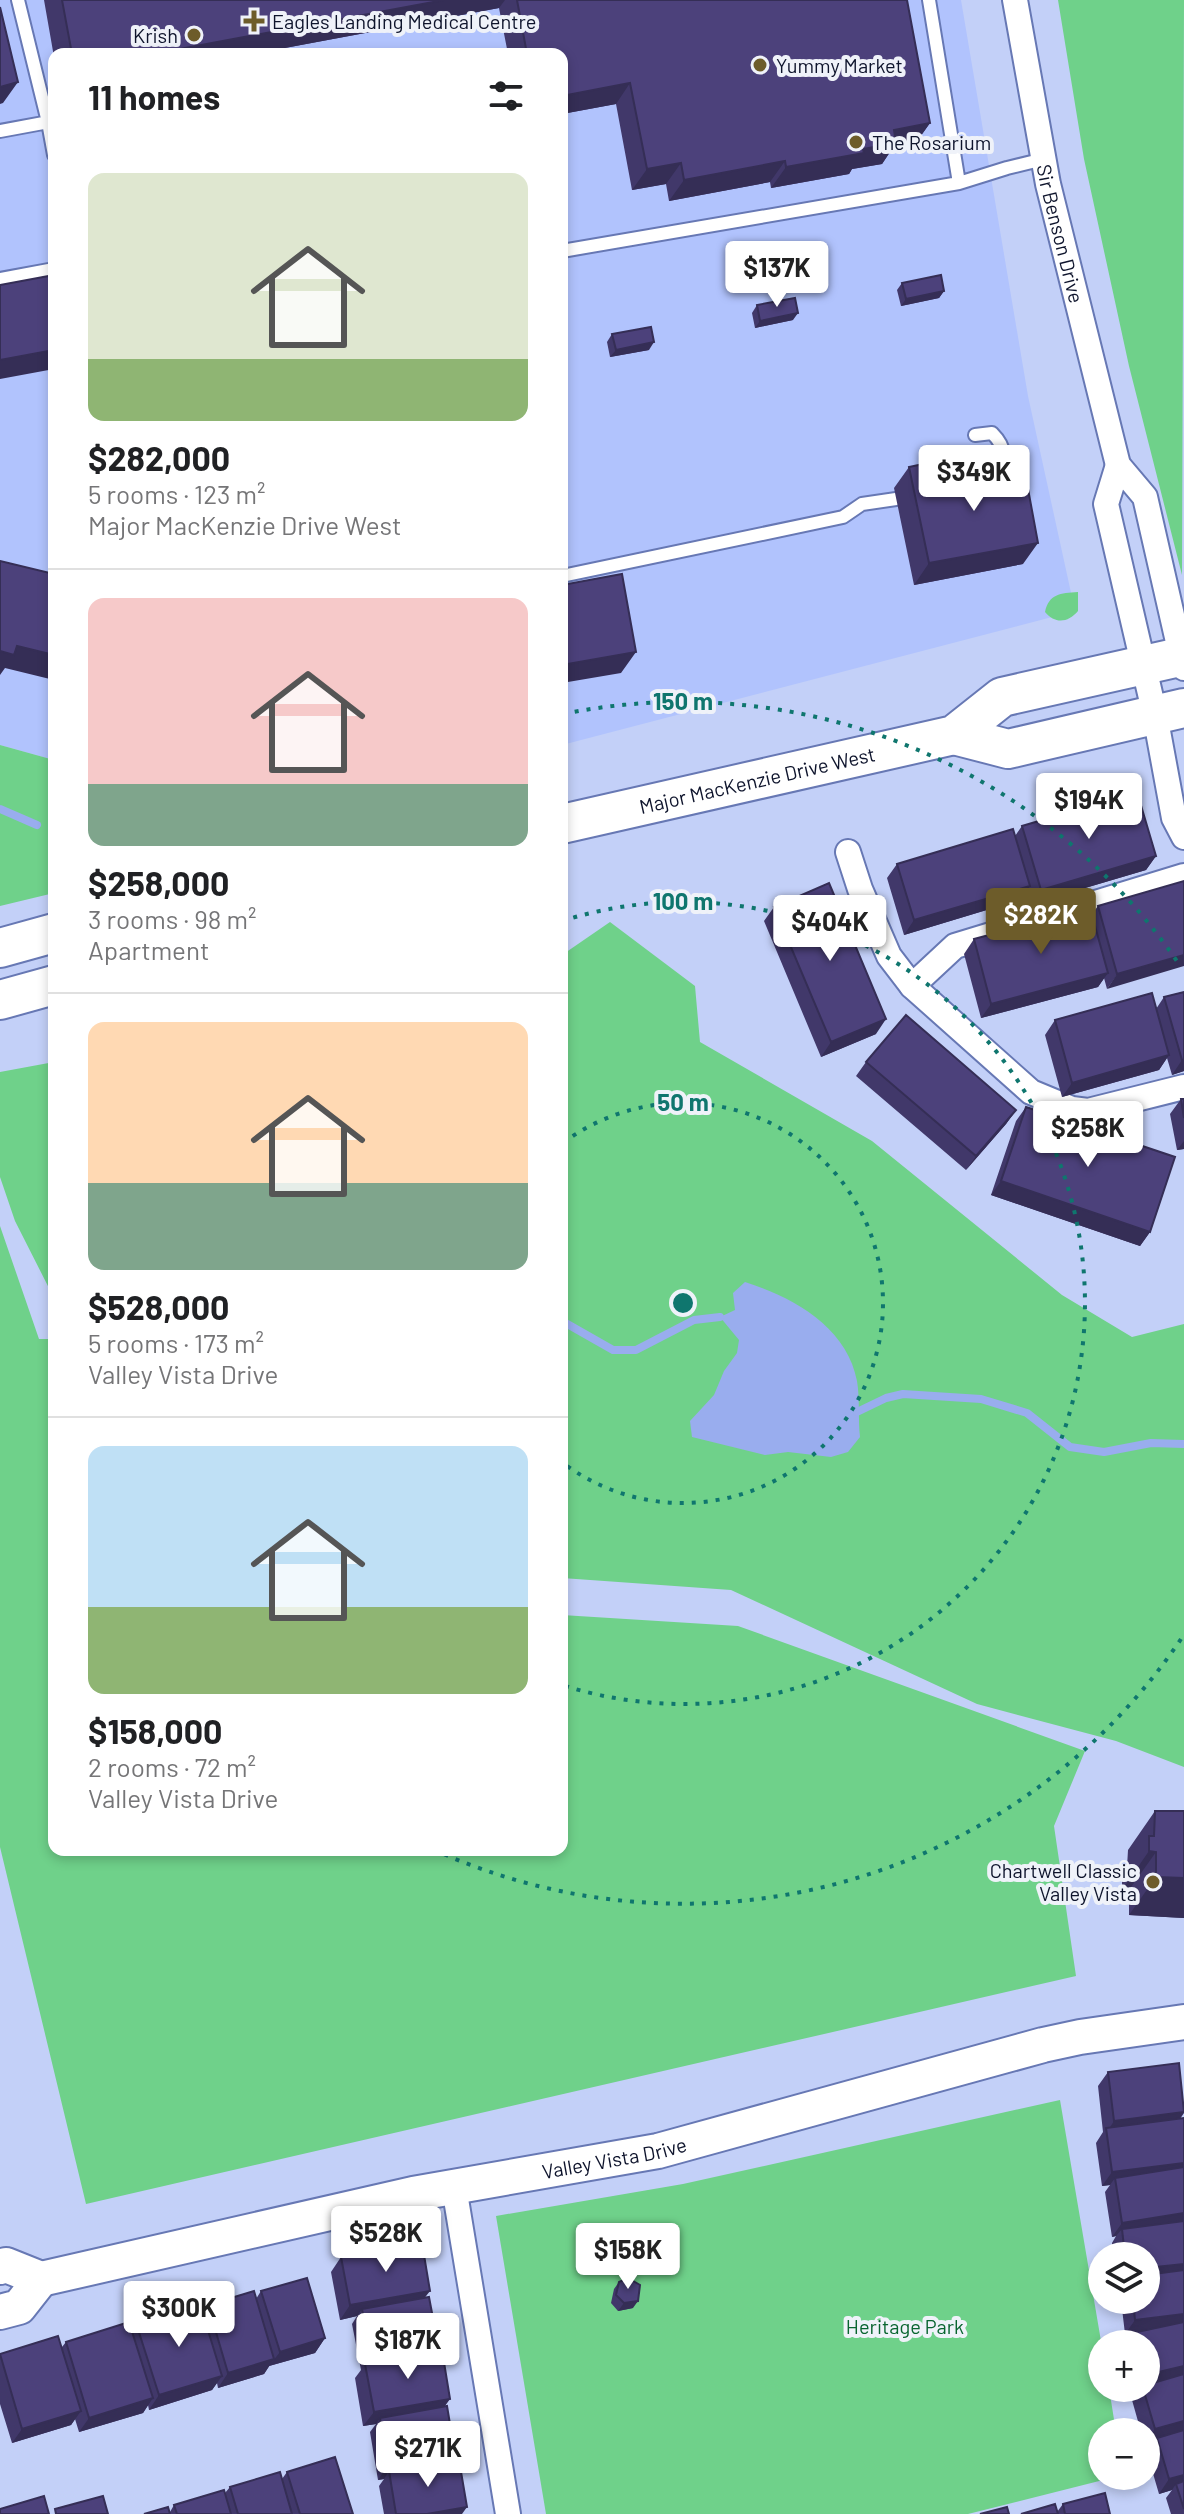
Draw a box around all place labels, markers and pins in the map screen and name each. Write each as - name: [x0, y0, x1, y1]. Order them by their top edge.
- place label: Eagles Landing Medical Centre: [272, 9, 536, 33]
- marker: Eagles Landing Medical Centre: [243, 10, 265, 32]
- place label: Krish: [133, 23, 178, 47]
- marker: Krish: [185, 26, 203, 44]
- place label: Yummy Market: [776, 53, 903, 77]
- marker: Yummy Market: [751, 56, 769, 74]
- place label: The Rosarium: [872, 130, 991, 154]
- marker: The Rosarium: [847, 133, 865, 151]
- pin: $137K: [721, 241, 833, 309]
- pin: $349K: [918, 445, 1030, 513]
- pin: $194K: [1033, 773, 1145, 841]
- pin: $282K: [985, 888, 1097, 956]
- pin: $404K: [774, 895, 886, 963]
- pin: $258K: [1032, 1101, 1144, 1169]
- centre of rings: [669, 1289, 697, 1317]
- place label: Chartwell Classic Valley Vista: [990, 1858, 1137, 1905]
- marker: Chartwell Classic Valley Vista: [1144, 1873, 1162, 1891]
- pin: $528K: [330, 2206, 442, 2274]
- pin: $158K: [572, 2223, 684, 2291]
- pin: $300K: [123, 2281, 235, 2349]
- pin: $187K: [352, 2313, 464, 2381]
- pin: $271K: [372, 2421, 484, 2489]

